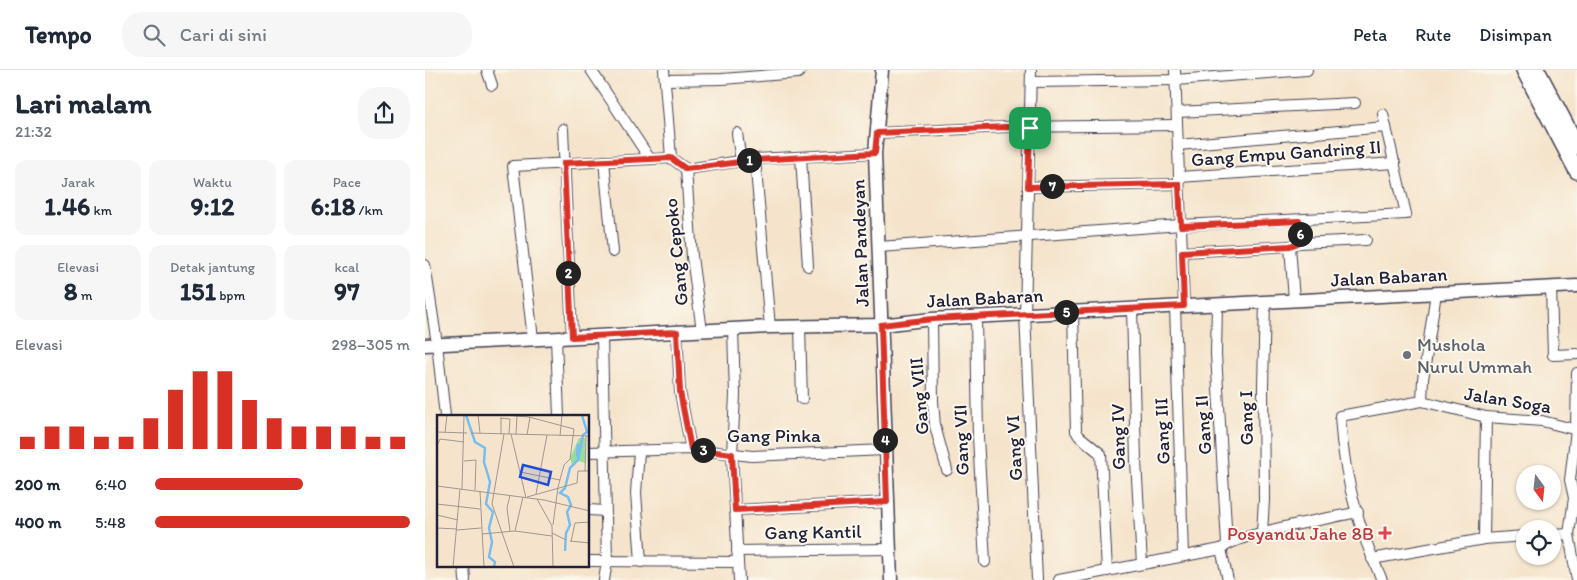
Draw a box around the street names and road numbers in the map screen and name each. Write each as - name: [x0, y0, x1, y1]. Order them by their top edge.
- street label: Gang Empu Gandring II: [1190, 135, 1382, 171]
- street label: Jalan Pandeyan: [846, 178, 874, 307]
- street label: Gang Cepoko: [659, 197, 693, 307]
- street label: Jalan Babaran: [1330, 262, 1448, 292]
- street label: Jalan Babaran: [926, 283, 1044, 313]
- street label: Gang VIII: [904, 356, 934, 436]
- street label: Jalan Soga: [1463, 382, 1553, 418]
- street label: Gang I: [1234, 390, 1258, 446]
- street label: Gang II: [1189, 394, 1217, 456]
- street label: Gang III: [1149, 397, 1175, 465]
- street label: Gang VII: [948, 404, 974, 476]
- street label: Gang IV: [1106, 404, 1130, 470]
- street label: Gang VI: [1001, 414, 1027, 482]
- street label: Gang Pinka: [727, 424, 821, 447]
- street label: Gang Kantil: [764, 520, 862, 544]

